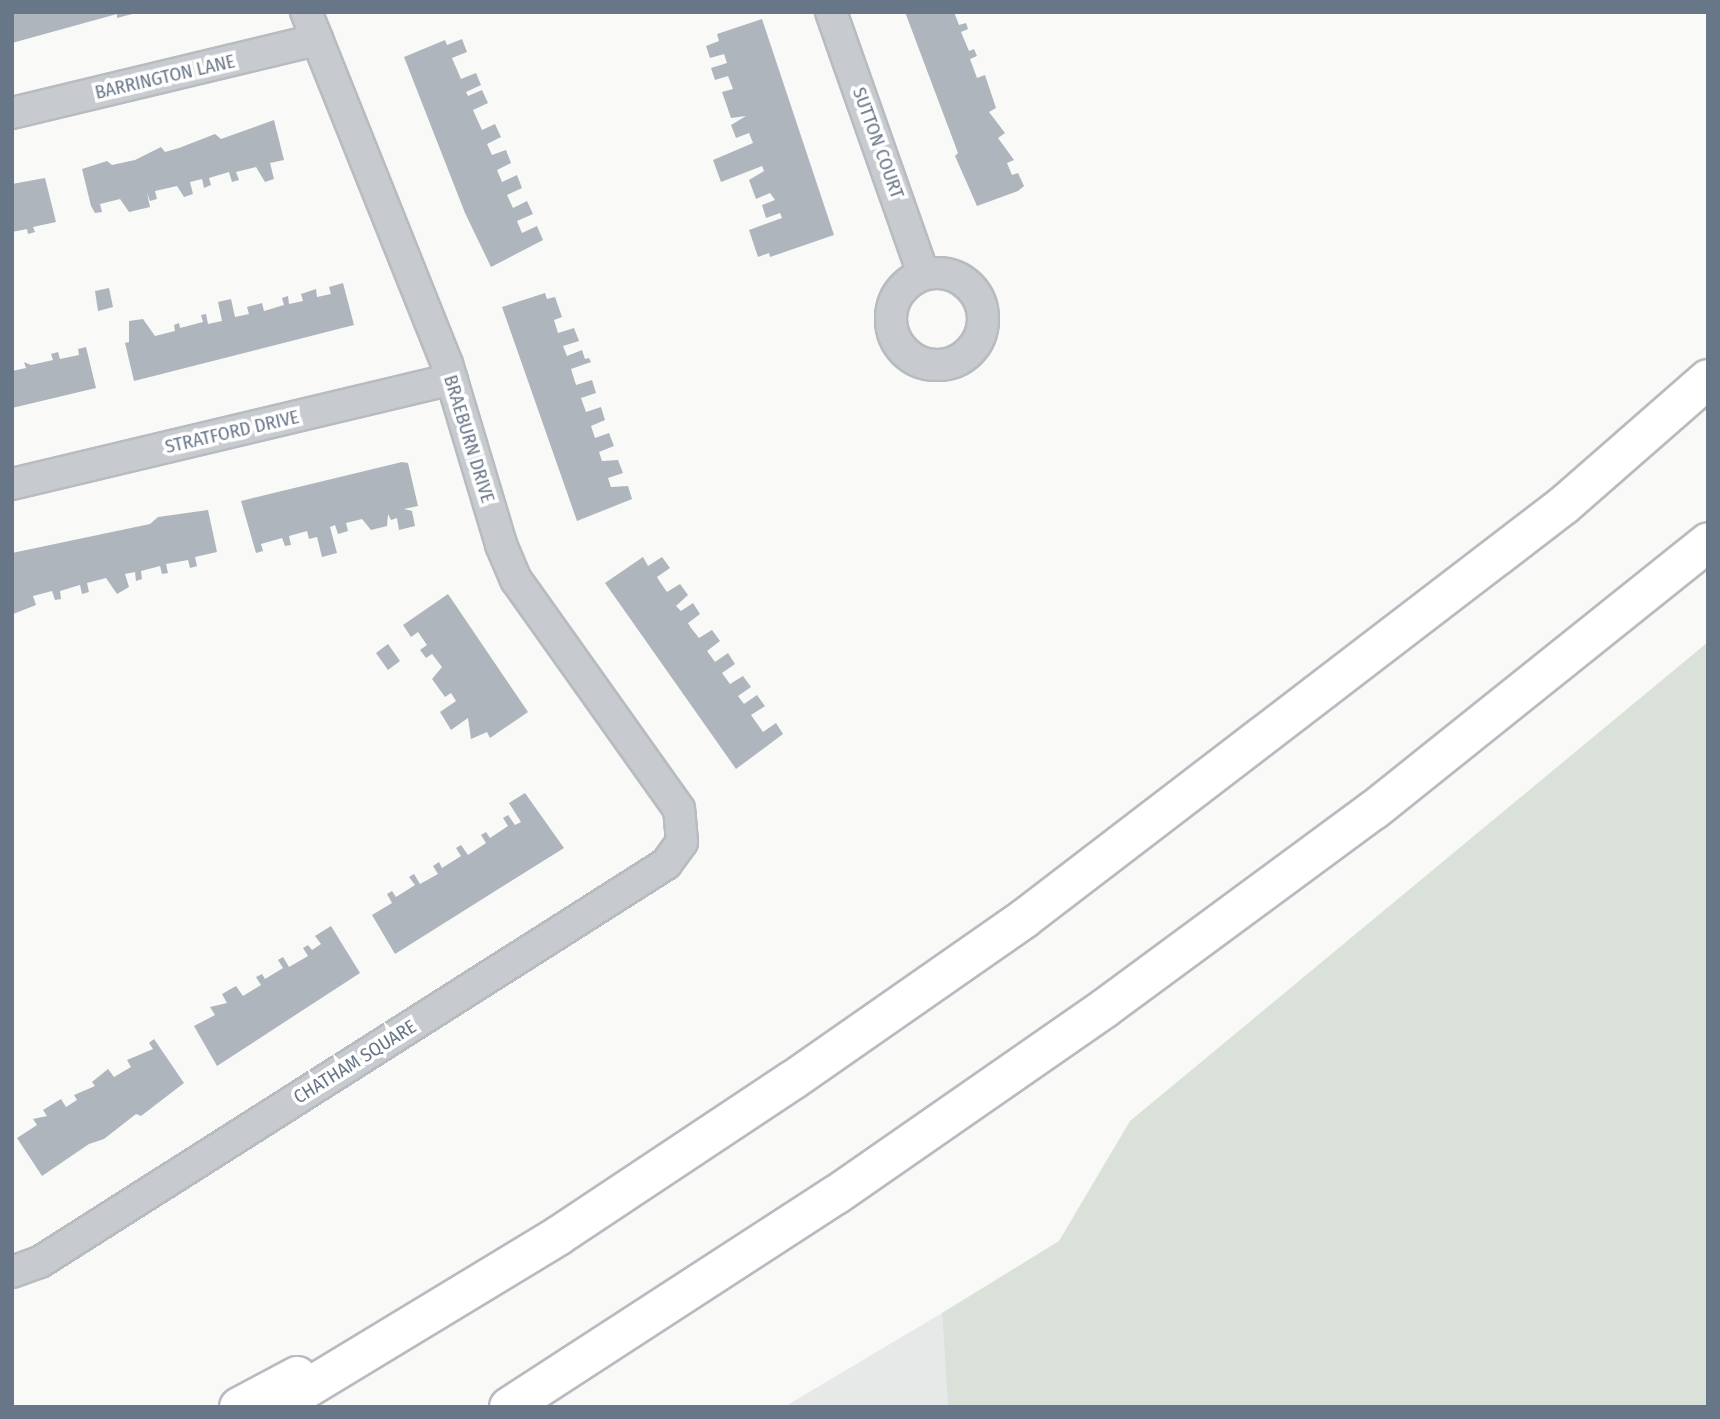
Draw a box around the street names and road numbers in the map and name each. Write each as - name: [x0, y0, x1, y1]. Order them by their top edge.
- street label: BARRINGTON LANE: [93, 50, 237, 104]
- street label: SUTTON COURT: [847, 84, 909, 202]
- street label: BRAEBURN DRIVE: [439, 372, 499, 506]
- street label: STRATFORD DRIVE: [163, 406, 301, 458]
- street label: CHATHAM SQUARE: [290, 1015, 420, 1109]

